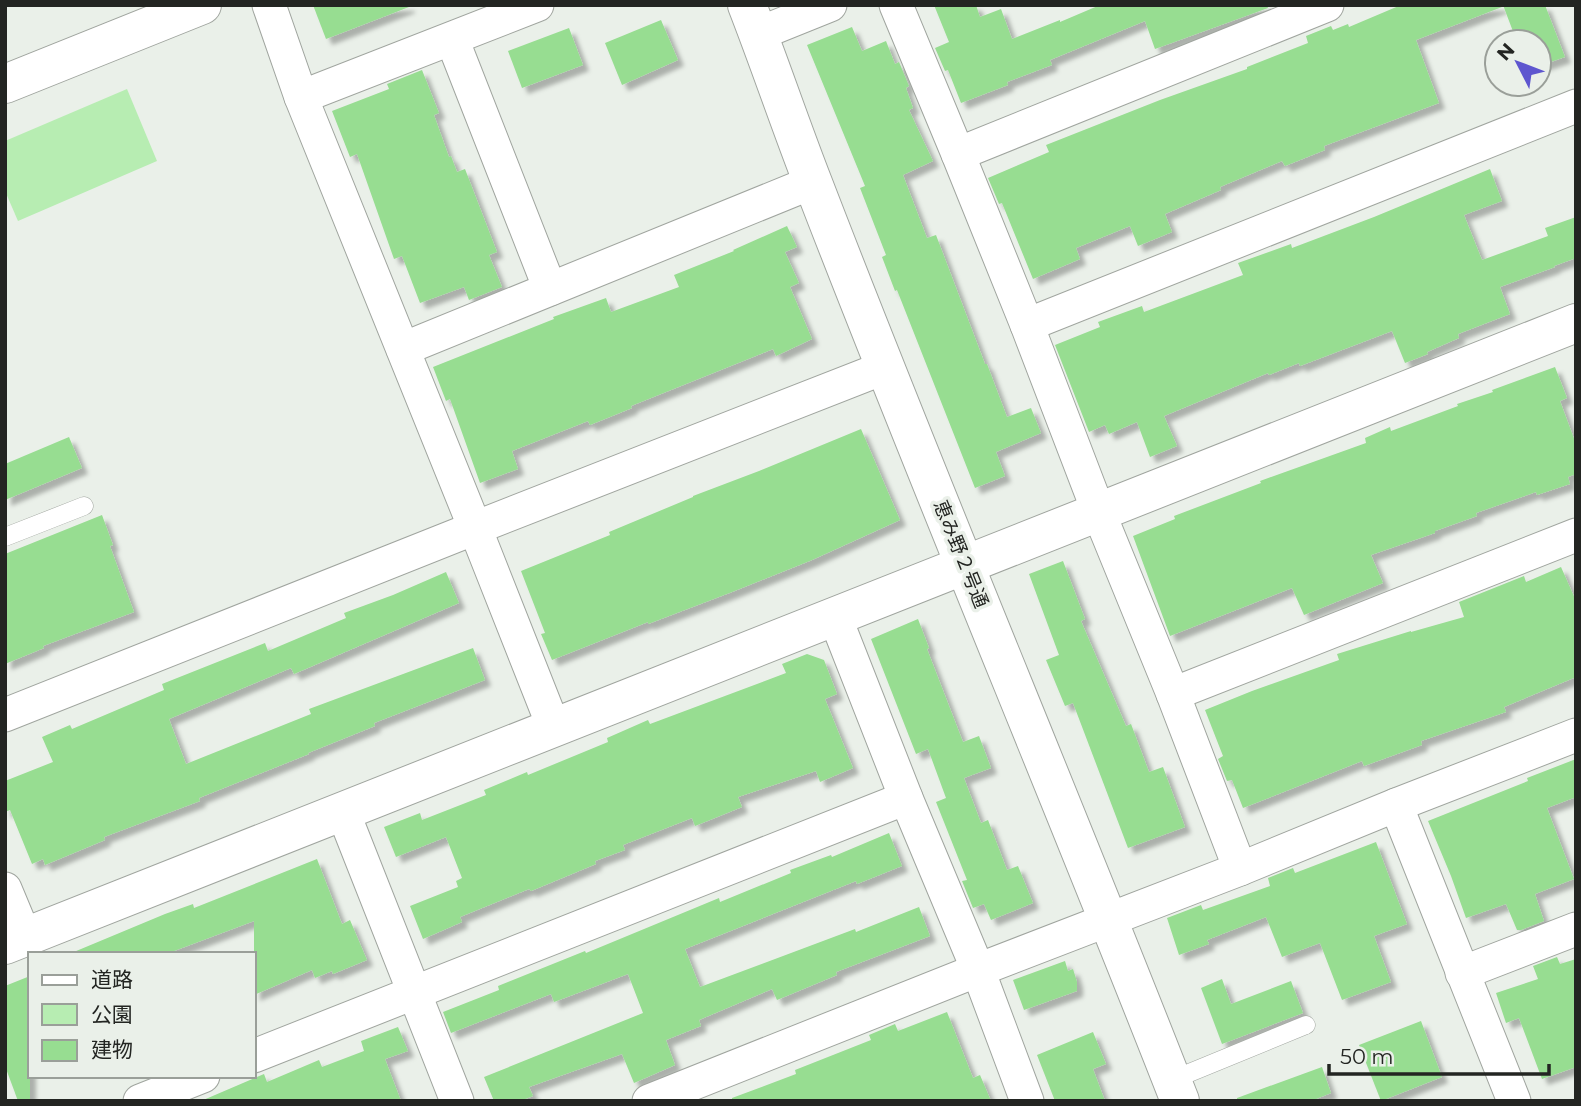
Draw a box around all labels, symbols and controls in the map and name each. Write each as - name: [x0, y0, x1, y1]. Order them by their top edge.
- north arrow: [1483, 28, 1553, 98]
- text: N: [1492, 39, 1519, 65]
- street label: 恵み野２号通: [929, 497, 993, 611]
- legend: [28, 952, 256, 1078]
- text: 道路: [91, 967, 133, 992]
- text: 公園: [91, 1002, 133, 1027]
- scale bar: [1329, 1032, 1550, 1076]
- text: 建物: [91, 1037, 133, 1062]
- text: 50 m: [1340, 1044, 1394, 1069]

